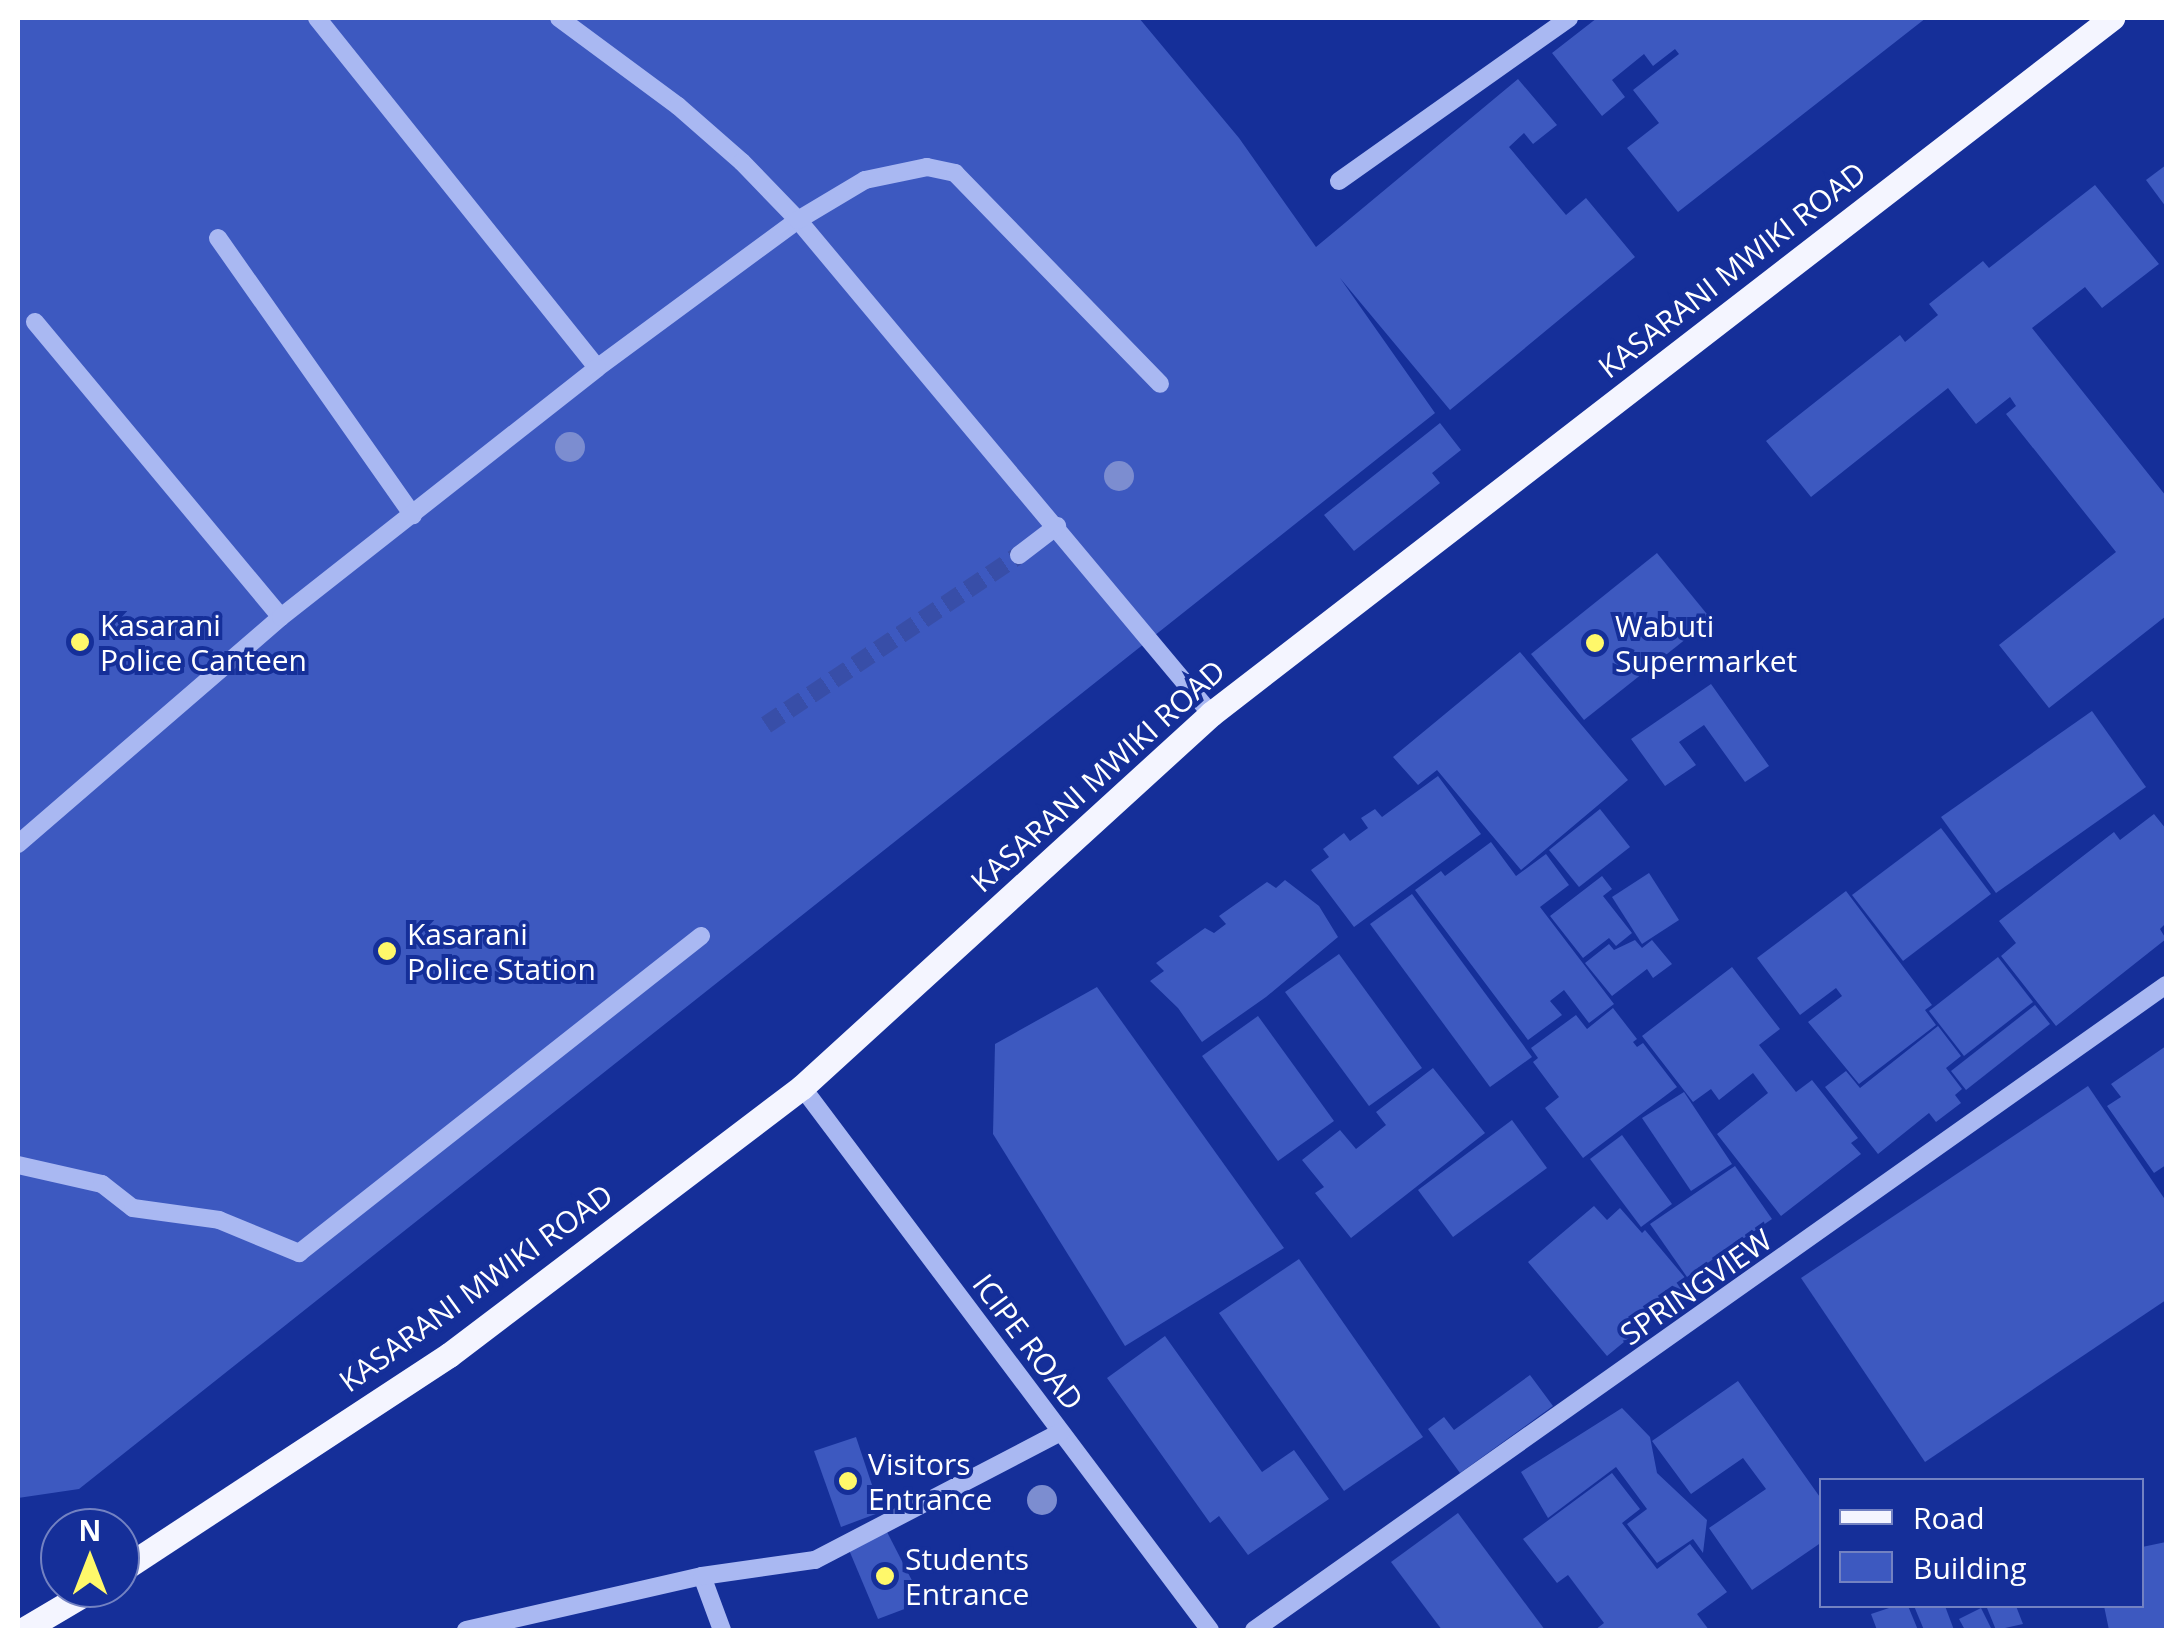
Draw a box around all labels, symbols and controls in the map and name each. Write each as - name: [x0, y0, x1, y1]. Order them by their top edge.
- street label: KASARANI MWIKI ROAD: [1591, 154, 1873, 386]
- place label: Kasarani Police Canteen: [100, 607, 307, 678]
- place label: Wabuti Supermarket: [1615, 608, 1797, 678]
- marker: Kasarani Police Canteen: [69, 631, 91, 653]
- marker: Wabuti Supermarket: [1584, 632, 1606, 654]
- street label: KASARANI MWIKI ROAD: [964, 652, 1232, 900]
- place label: Kasarani Police Station: [407, 916, 596, 986]
- marker: Kasarani Police Station: [376, 940, 398, 962]
- street label: KASARANI MWIKI ROAD: [332, 1177, 620, 1399]
- street label: SPRINGVIEW: [1613, 1222, 1779, 1352]
- street label: ICIPE ROAD: [965, 1267, 1091, 1417]
- place label: Visitors Entrance: [868, 1446, 992, 1516]
- marker: Visitors Entrance: [837, 1470, 859, 1492]
- legend: [1819, 1478, 2144, 1608]
- text: Road: [1913, 1497, 1985, 1538]
- north arrow: [40, 1508, 140, 1608]
- text: N: [79, 1511, 101, 1549]
- place label: Students Entrance: [905, 1541, 1029, 1612]
- text: Building: [1913, 1547, 2027, 1588]
- marker: Students Entrance: [874, 1565, 896, 1587]

